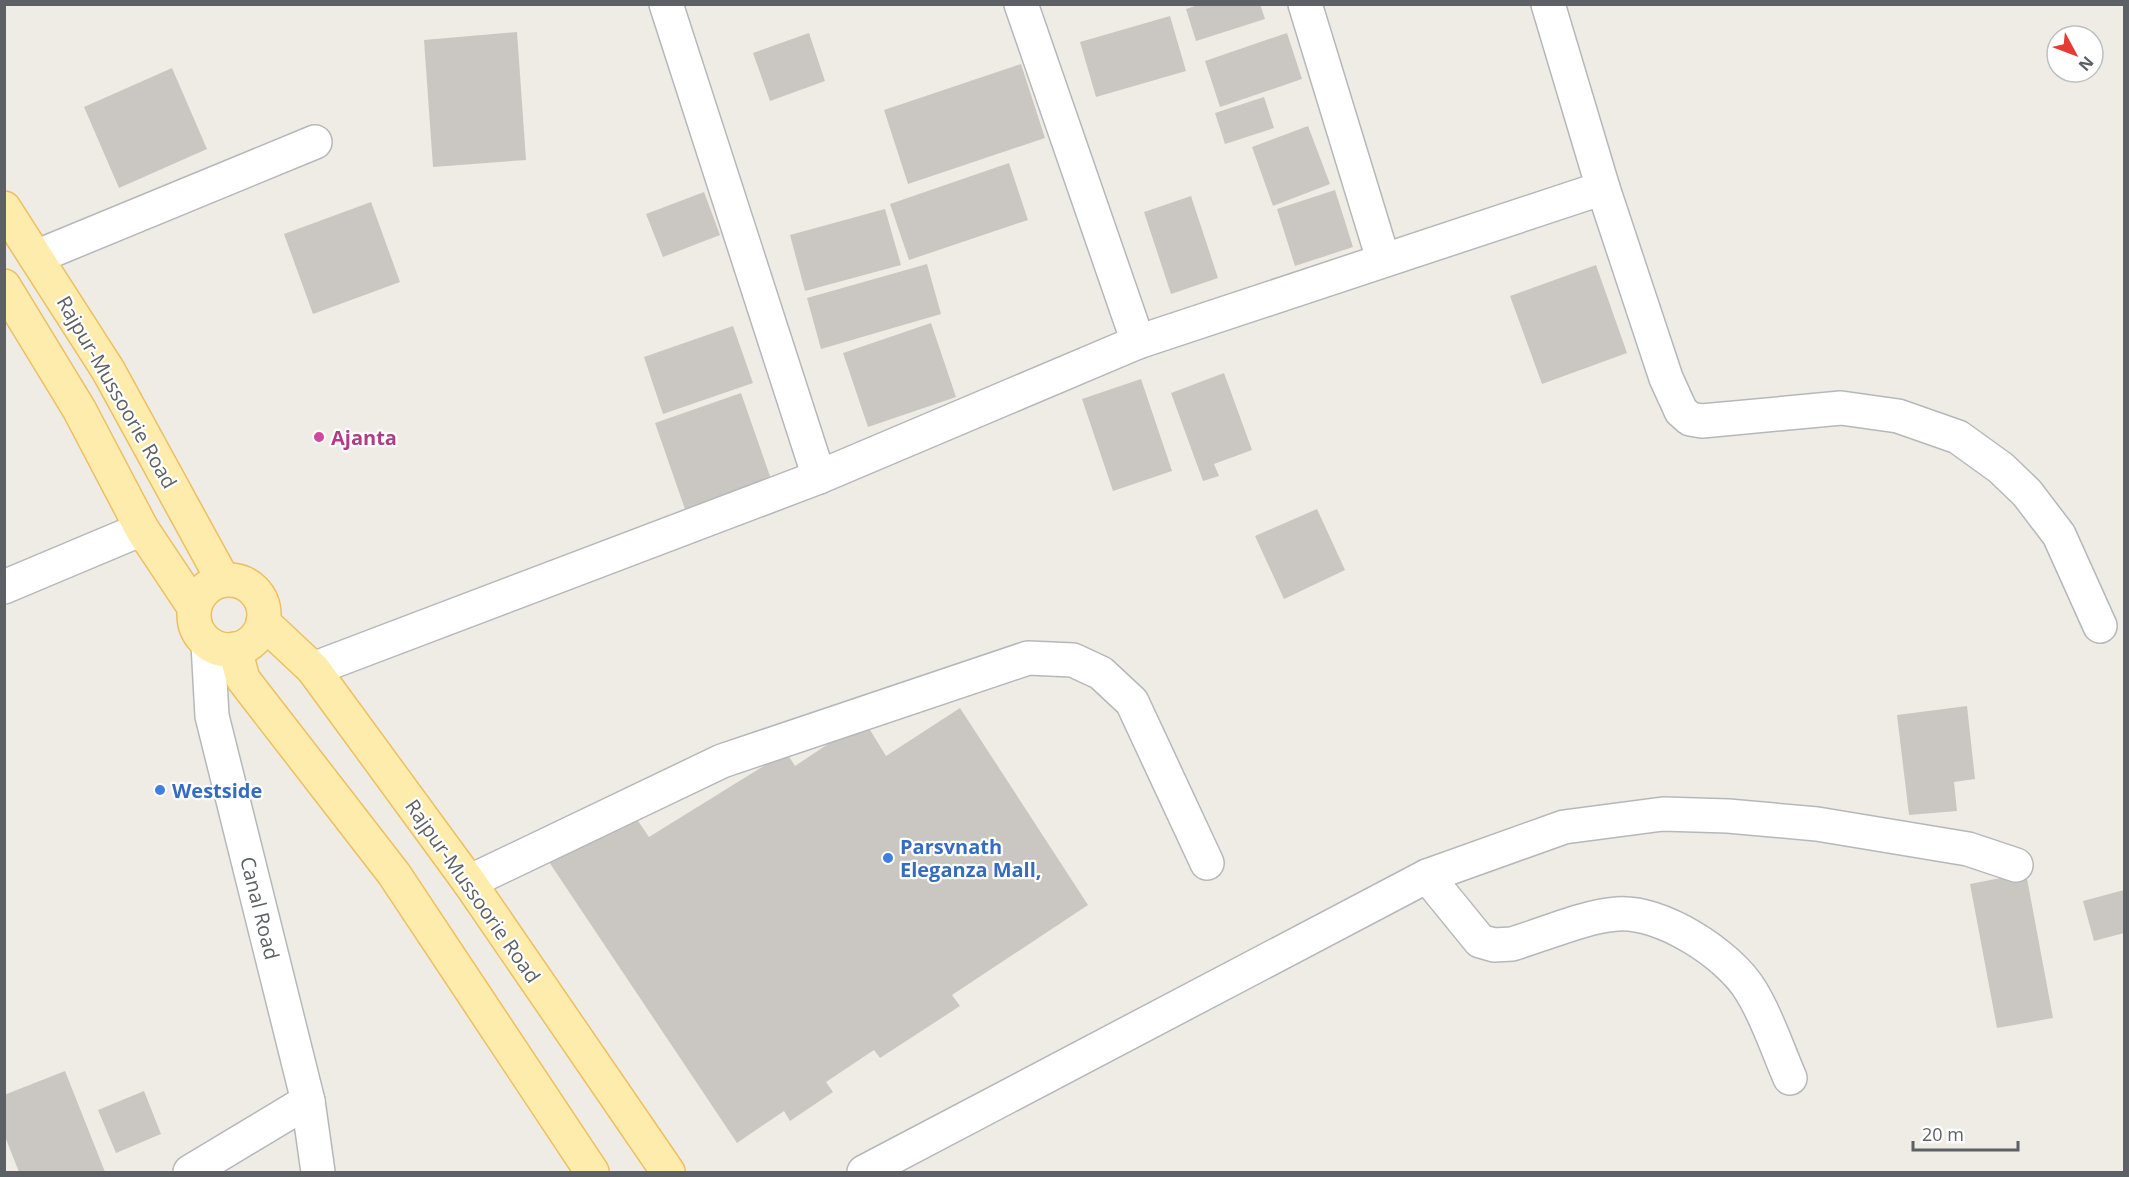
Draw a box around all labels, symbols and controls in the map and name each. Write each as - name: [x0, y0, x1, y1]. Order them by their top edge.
- north arrow: [2045, 24, 2105, 84]
- text: N: [2074, 52, 2099, 76]
- street label: Rajpur-Mussoorie Road: [51, 291, 183, 493]
- place label: Ajanta: [331, 424, 397, 451]
- marker: Ajanta: [312, 430, 326, 444]
- place label: Westside: [172, 777, 262, 804]
- marker: Westside: [153, 783, 167, 797]
- street label: Rajpur-Mussoorie Road: [399, 794, 547, 988]
- place label: Parsvnath Eleganza Mall,: [900, 833, 1042, 883]
- marker: Parsvnath Eleganza Mall,: [881, 851, 895, 865]
- street label: Canal Road: [234, 854, 286, 962]
- scale bar: [1913, 1114, 2018, 1152]
- text: 20 m: [1922, 1122, 1964, 1146]

